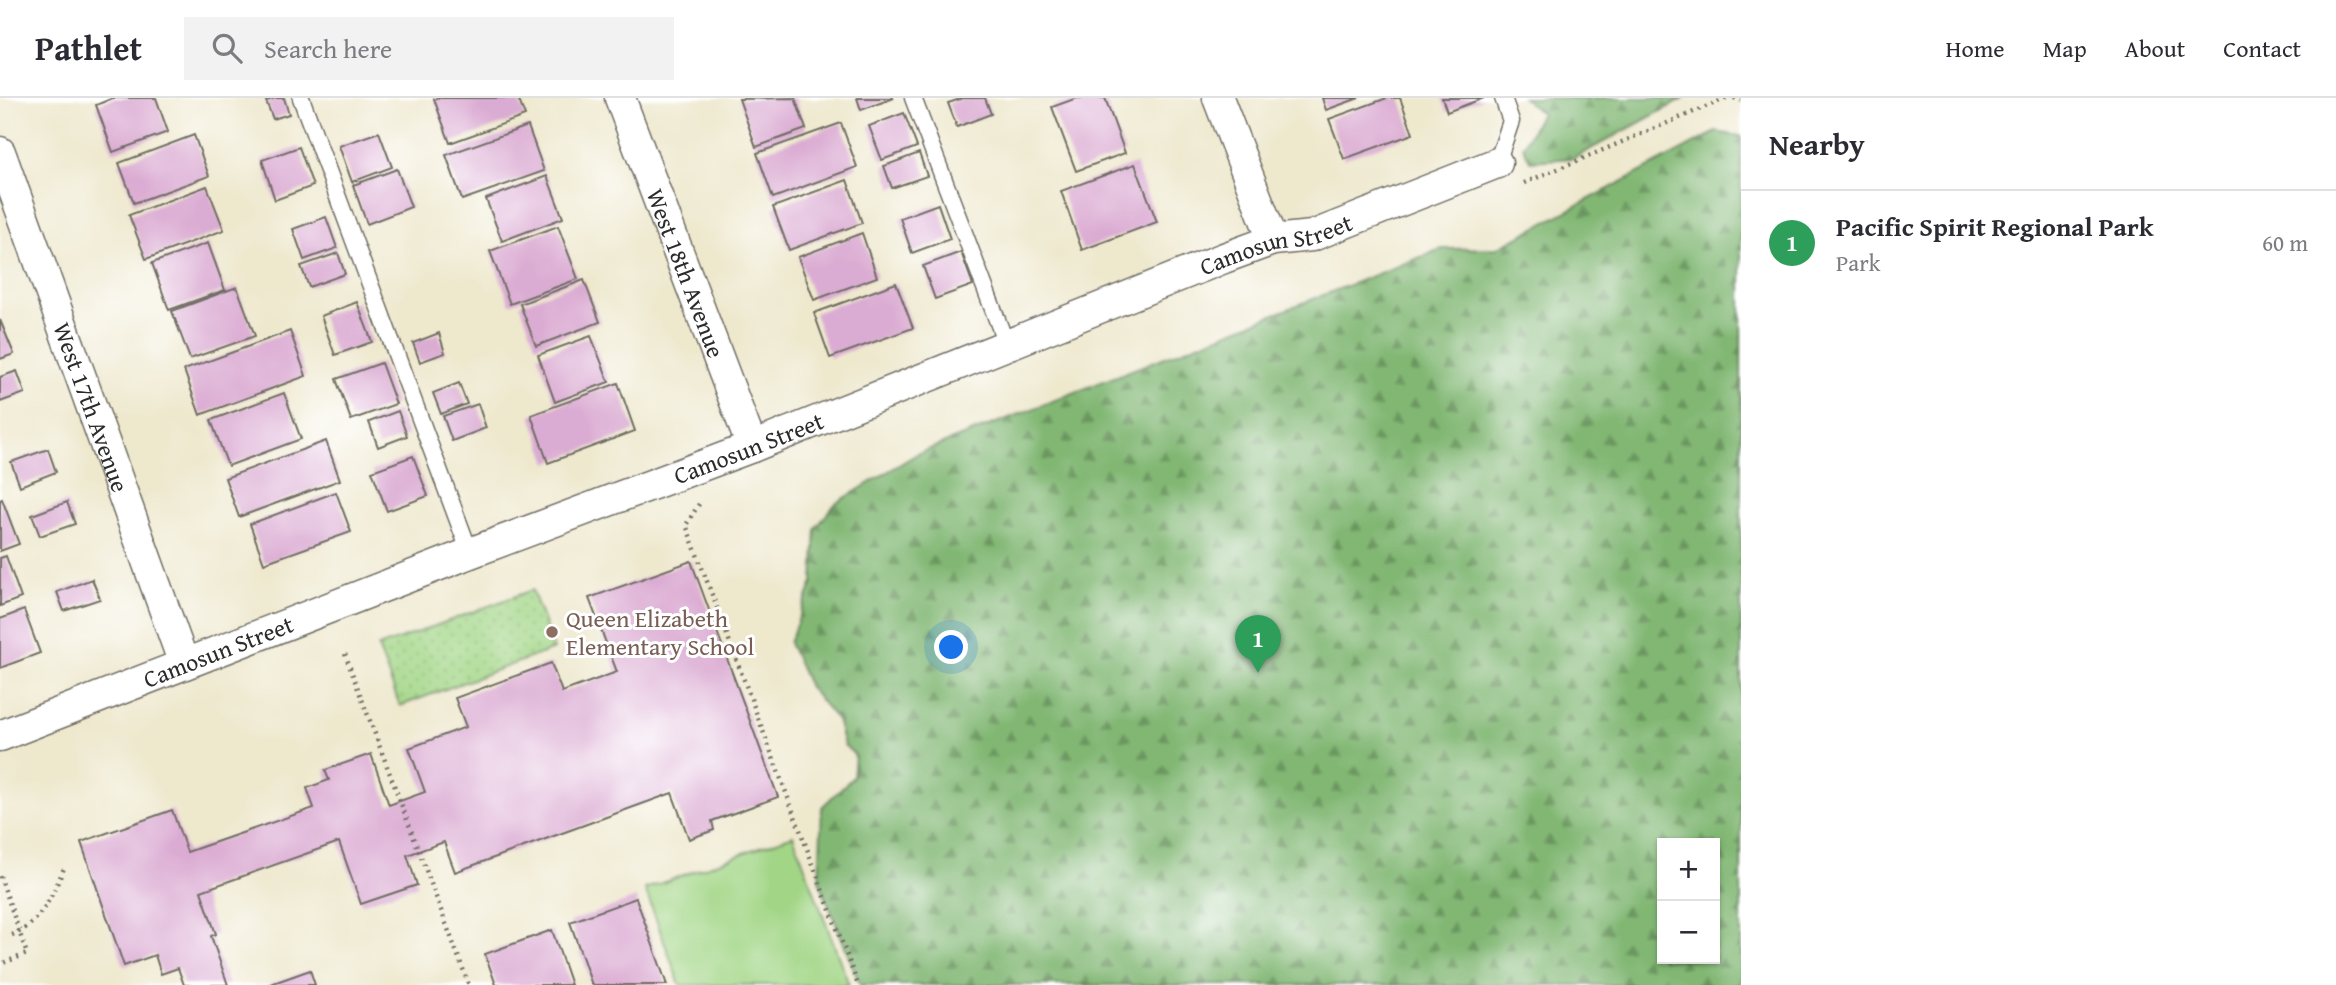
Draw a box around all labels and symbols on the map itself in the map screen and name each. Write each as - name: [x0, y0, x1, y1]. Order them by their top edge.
- street label: West 18th Avenue: [638, 183, 734, 362]
- street label: Camosun Street: [1194, 204, 1358, 284]
- street label: West 17th Avenue: [45, 317, 138, 497]
- street label: Camosun Street: [668, 402, 829, 493]
- place label: Queen Elizabeth Elementary School: [566, 601, 754, 664]
- street label: Camosun Street: [138, 606, 299, 696]
- pin: 1: [1235, 615, 1281, 673]
- marker: Queen Elizabeth Elementary School: [544, 624, 560, 640]
- your location: [934, 630, 968, 664]

